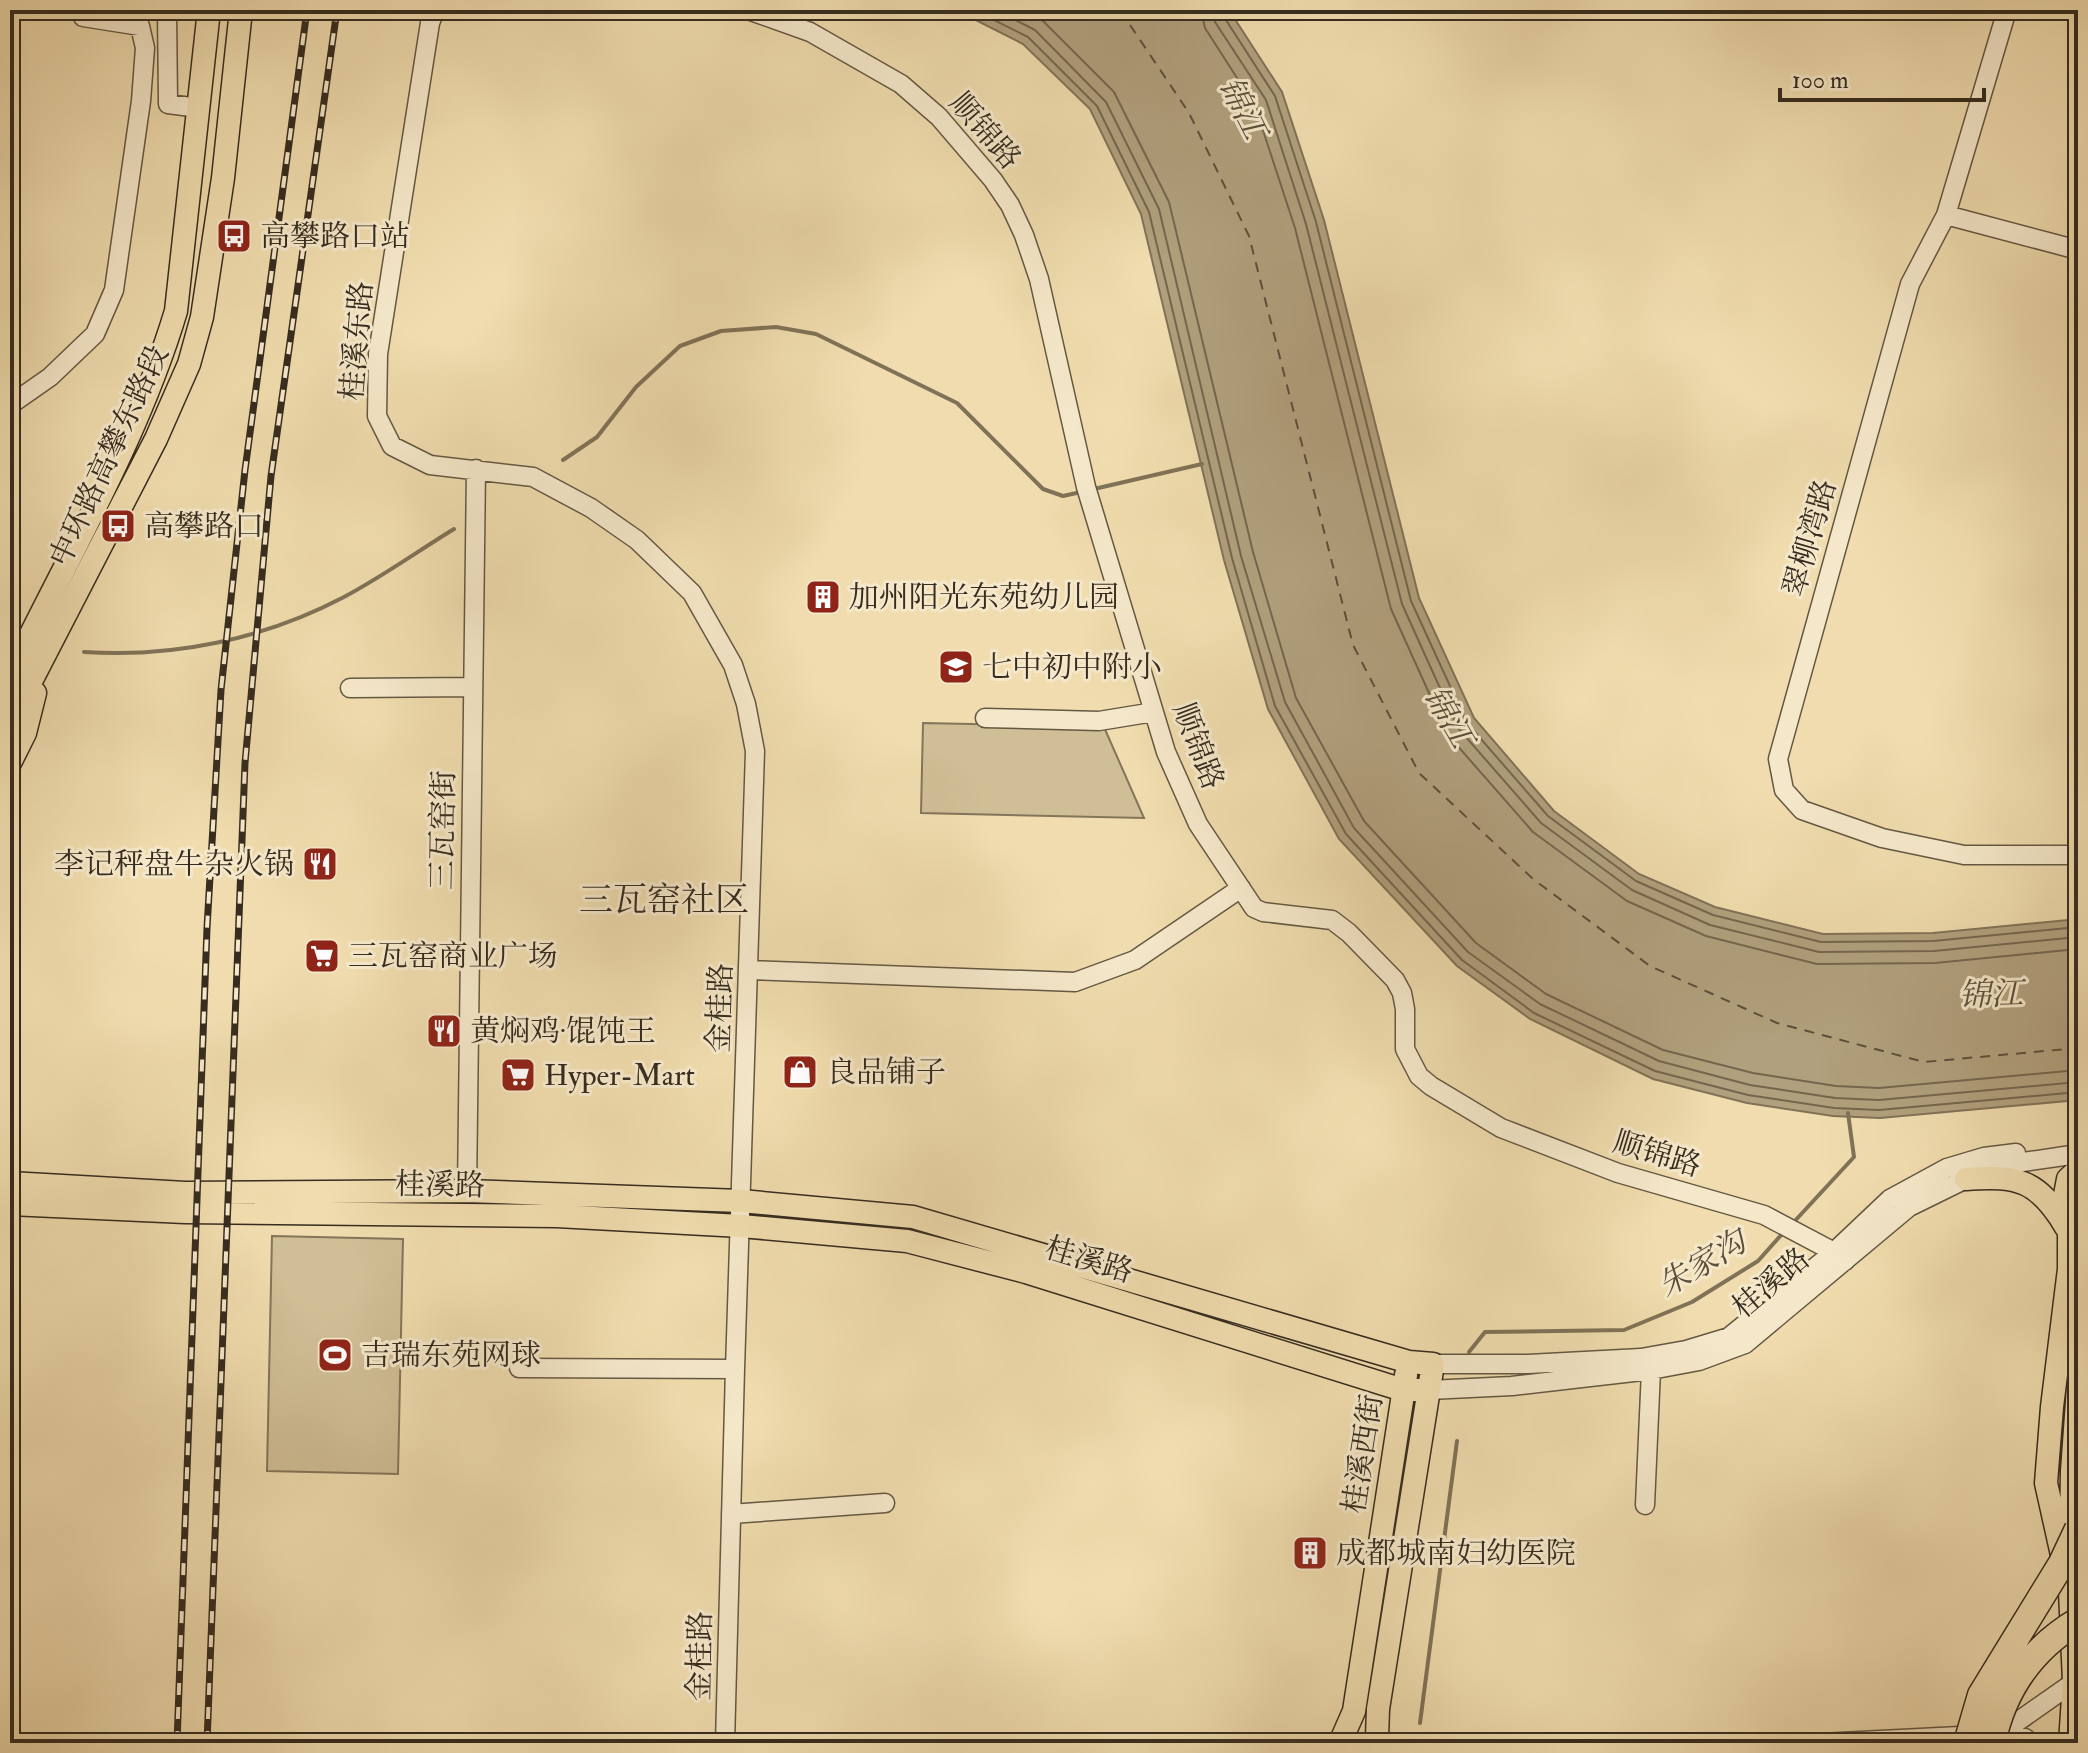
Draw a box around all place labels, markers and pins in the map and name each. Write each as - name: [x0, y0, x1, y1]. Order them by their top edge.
- bus stop icon: 高攀路口站: [215, 217, 253, 255]
- place label: 高攀路口站: [260, 218, 410, 255]
- bus stop icon: 高攀路口: [99, 507, 137, 545]
- place label: 高攀路口: [144, 508, 264, 545]
- building icon: 加州阳光东苑幼儿园: [804, 578, 842, 616]
- place label: 加州阳光东苑幼儿园: [849, 579, 1119, 616]
- school or university icon: 七中初中附小: [937, 648, 975, 686]
- place label: 七中初中附小: [982, 649, 1162, 686]
- restaurant icon: 李记秤盘牛杂火锅: [301, 845, 339, 883]
- place label: 李记秤盘牛杂火锅: [54, 846, 294, 883]
- supermarket icon: 三瓦窑商业广场: [303, 937, 341, 975]
- place label: 三瓦窑商业广场: [348, 938, 558, 975]
- restaurant icon: 黄焖鸡·馄饨王: [425, 1012, 463, 1050]
- place label: 黄焖鸡·馄饨王: [470, 1013, 656, 1050]
- shop icon: 良品铺子: [781, 1053, 819, 1091]
- place label: 良品铺子: [826, 1054, 946, 1091]
- supermarket icon: Hyper-Mart: [499, 1056, 537, 1094]
- place label: Hyper-Mart: [544, 1057, 695, 1094]
- sports icon: 吉瑞东苑网球: [316, 1336, 354, 1374]
- place label: 吉瑞东苑网球: [361, 1337, 541, 1374]
- building icon: 成都城南妇幼医院: [1291, 1534, 1329, 1572]
- place label: 成都城南妇幼医院: [1336, 1535, 1576, 1572]

